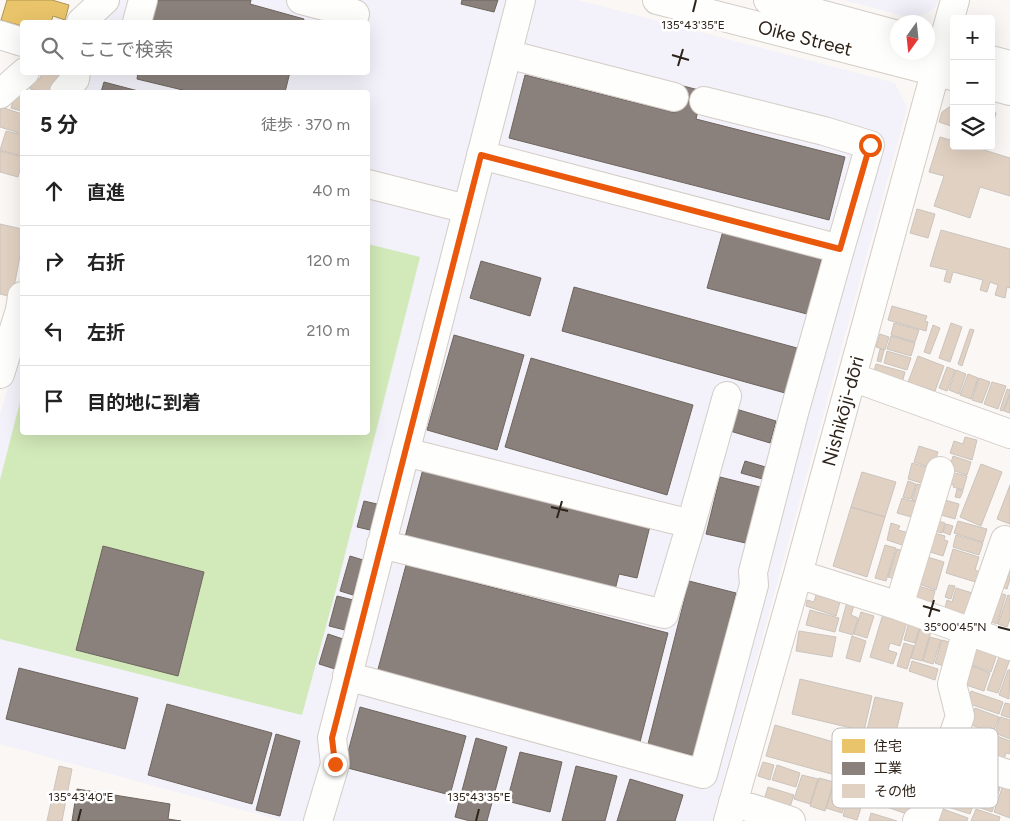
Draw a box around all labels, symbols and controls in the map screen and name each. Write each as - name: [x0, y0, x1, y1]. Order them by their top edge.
- street label: Oike Street: [755, 15, 855, 61]
- north arrow: [890, 15, 935, 60]
- map controls: [950, 15, 995, 150]
- button: +: [950, 15, 995, 60]
- text: 135°43'35"E: [661, 18, 725, 32]
- search box: [20, 20, 370, 75]
- icon: search: [38, 34, 66, 62]
- text: ここで検索: [78, 38, 173, 61]
- button: −: [950, 60, 995, 105]
- button: layers: [950, 105, 995, 150]
- text: 5 分: [40, 112, 78, 137]
- text: 徒歩 · 370 m: [261, 115, 350, 134]
- route start: [859, 134, 882, 157]
- icon: ahead: [40, 177, 68, 205]
- text: 直進: [87, 181, 125, 204]
- text: 40 m: [312, 181, 350, 200]
- icon: right: [40, 247, 68, 275]
- text: 右折: [87, 251, 125, 274]
- text: 120 m: [307, 251, 350, 270]
- icon: left: [40, 317, 68, 345]
- text: 左折: [87, 321, 125, 344]
- text: 210 m: [307, 321, 350, 340]
- street label: Nishikōji-dōri: [817, 353, 869, 469]
- icon: arrive: [40, 387, 68, 415]
- text: 目的地に到着: [87, 391, 201, 414]
- text: 35°00'45"N: [923, 620, 987, 634]
- legend: [832, 728, 998, 808]
- text: 住宅: [874, 738, 902, 755]
- route end: [324, 753, 347, 776]
- text: 工業: [874, 760, 902, 777]
- text: その他: [874, 783, 916, 800]
- text: 135°43'40"E: [48, 790, 114, 804]
- text: 135°43'35"E: [447, 790, 511, 804]

